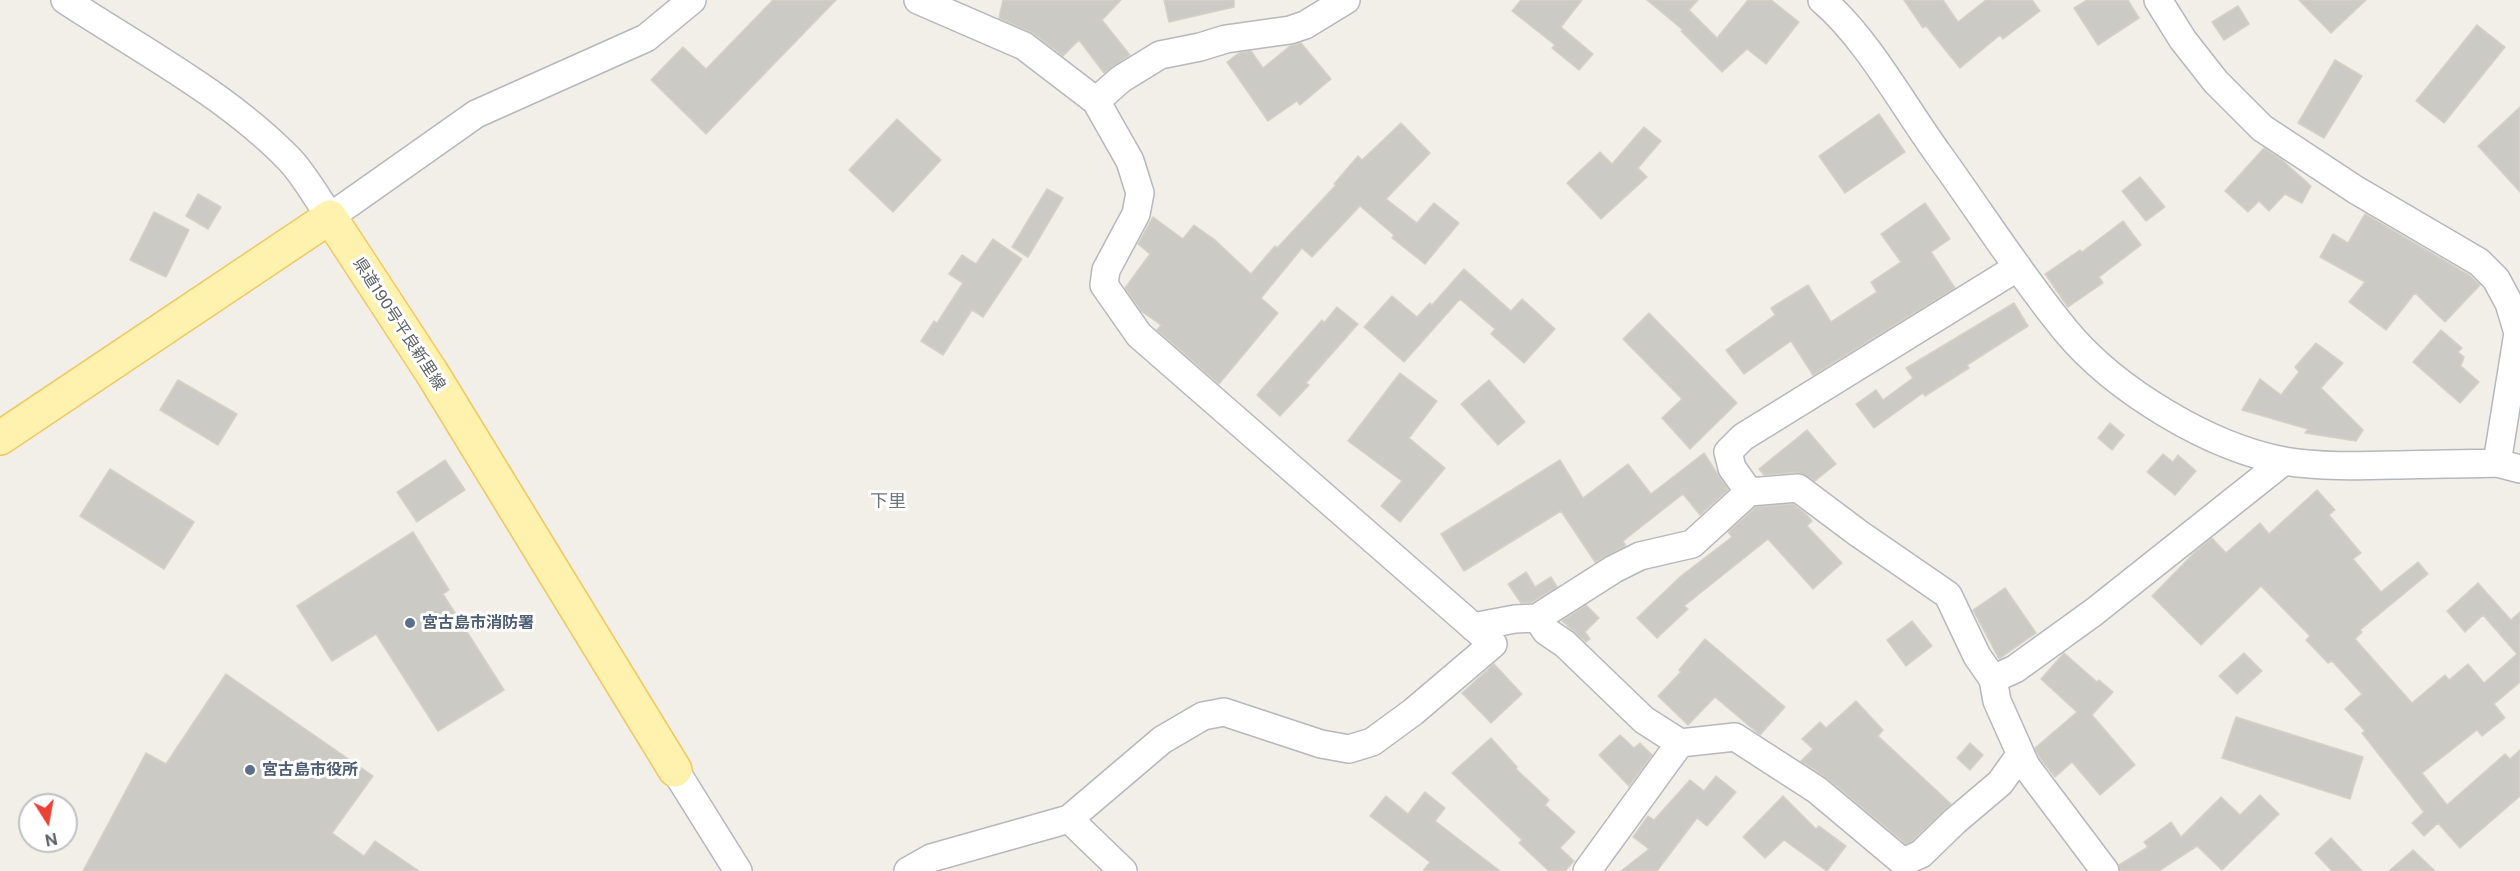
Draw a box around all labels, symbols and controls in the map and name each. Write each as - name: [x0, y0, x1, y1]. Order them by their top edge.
- street label: 県道190号平良新里線: [349, 254, 449, 394]
- district label: 下里: [870, 490, 906, 512]
- place label: 宮古島市消防署: [422, 613, 534, 633]
- marker: 宮古島市消防署: [403, 616, 417, 630]
- place label: 宮古島市役所: [262, 760, 358, 780]
- marker: 宮古島市役所: [243, 763, 257, 777]
- north arrow: [18, 793, 78, 853]
- text: N: [43, 829, 59, 850]

